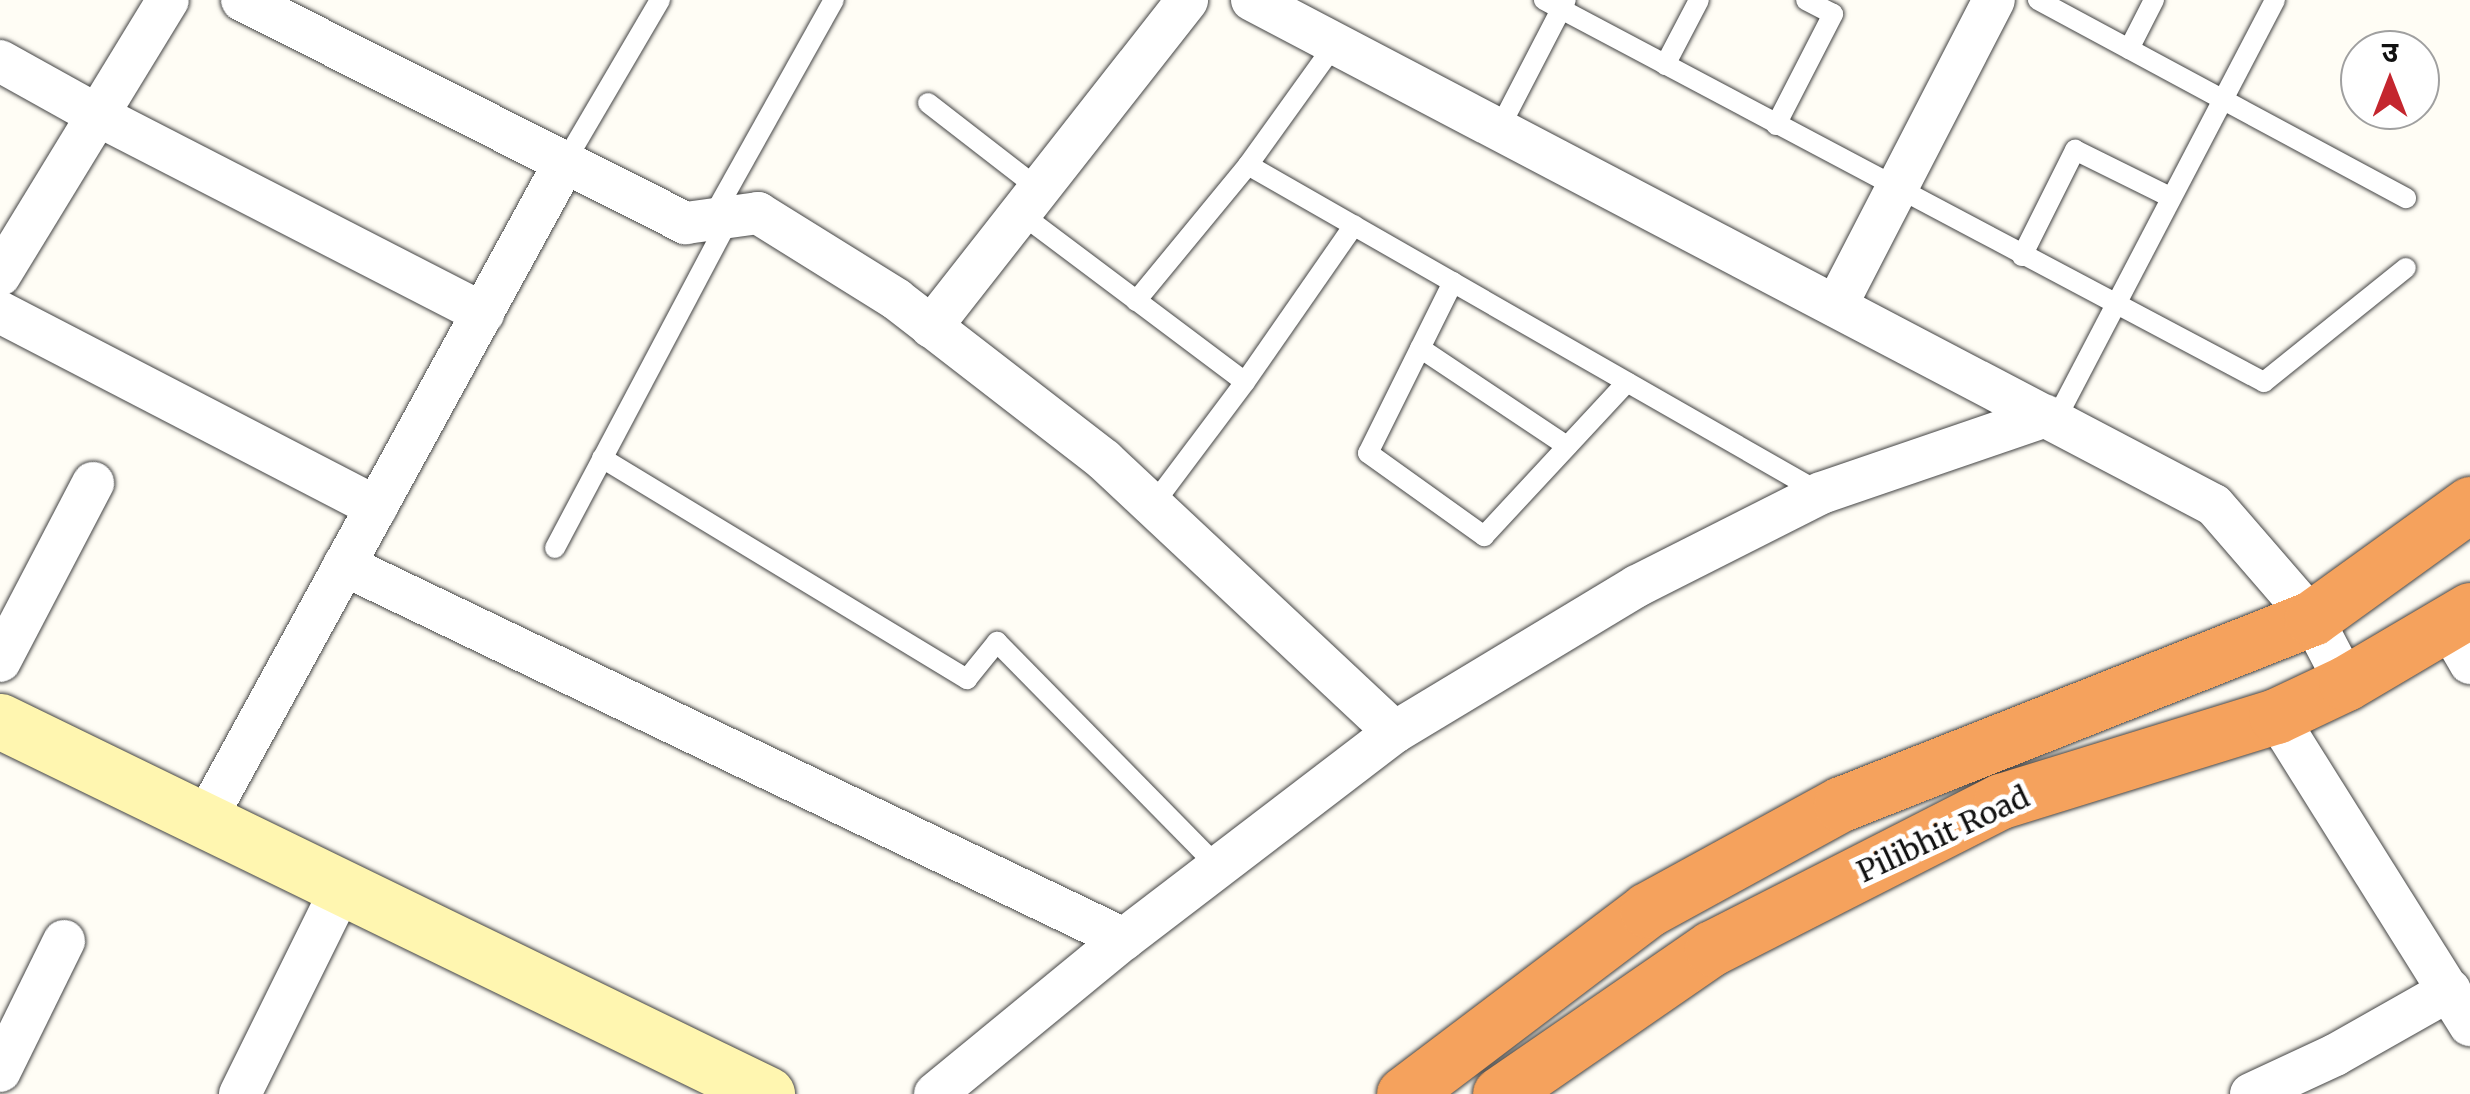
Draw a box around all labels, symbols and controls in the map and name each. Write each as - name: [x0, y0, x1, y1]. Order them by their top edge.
- north arrow: [2340, 30, 2440, 130]
- text: उ: [2382, 34, 2398, 70]
- street label: Pilibhit Road: [1851, 778, 2035, 890]

